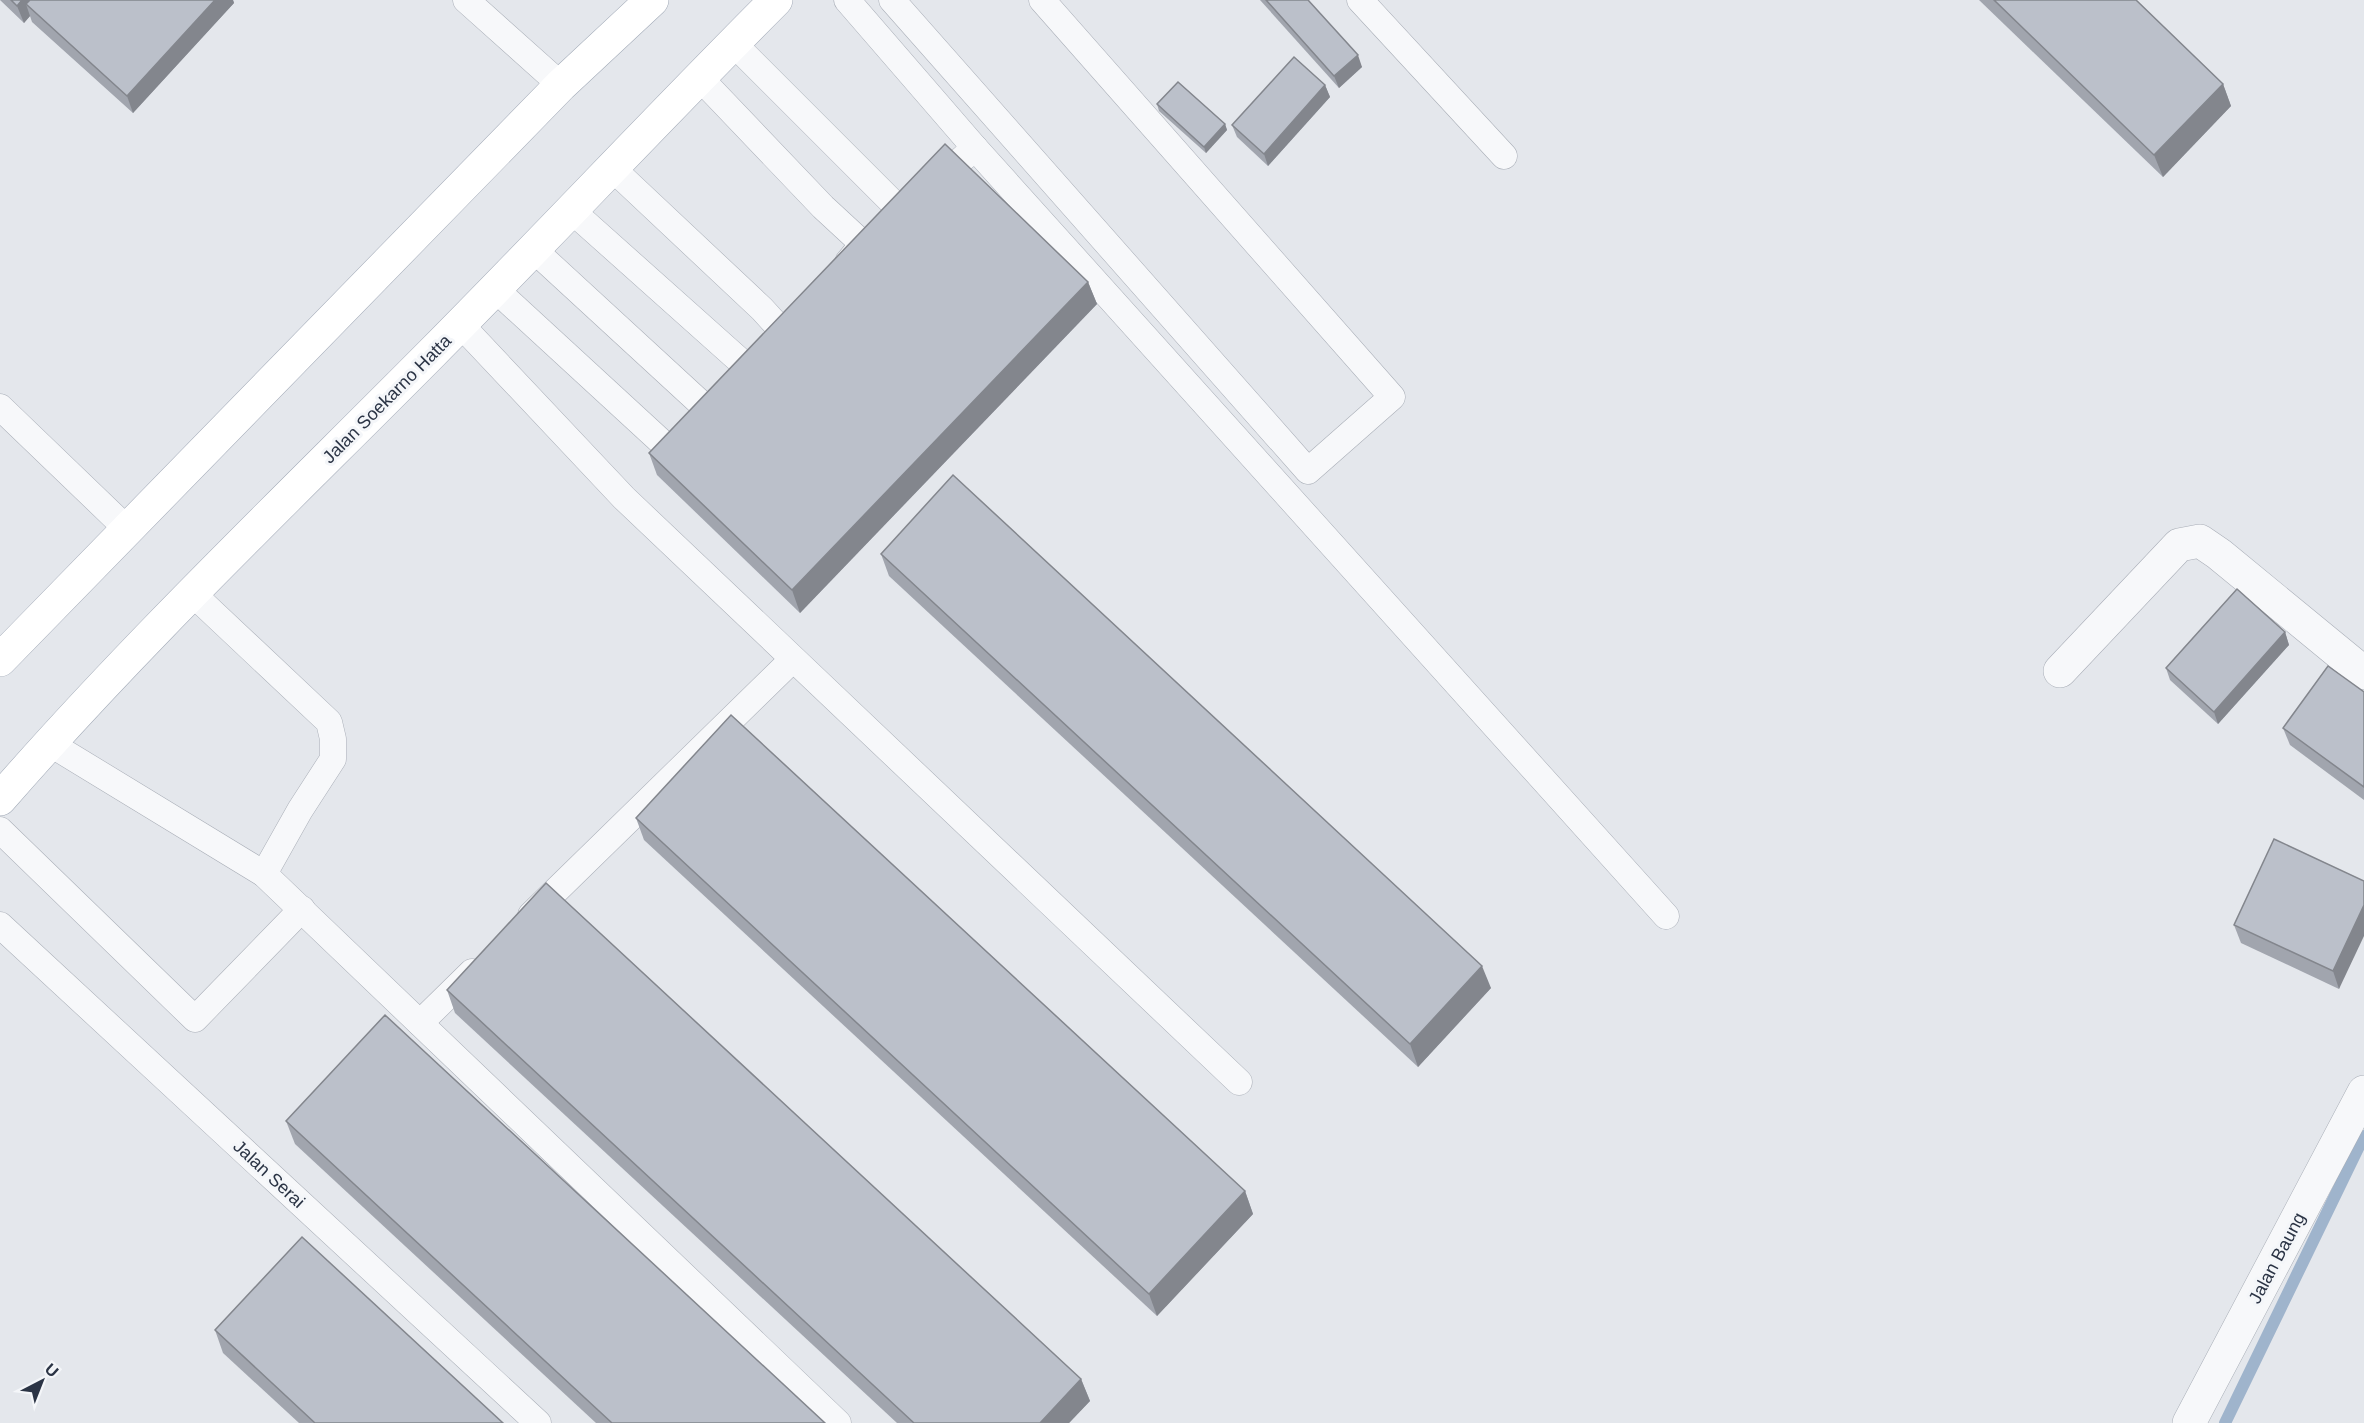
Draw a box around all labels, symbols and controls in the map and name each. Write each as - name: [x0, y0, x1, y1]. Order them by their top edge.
- street label: Jalan Soekarno Hatta: [319, 330, 456, 467]
- street label: Jalan Serai: [229, 1136, 309, 1212]
- street label: Jalan Baung: [2245, 1209, 2309, 1307]
- north arrow: [12, 1351, 72, 1411]
- text: U: [42, 1360, 62, 1380]

